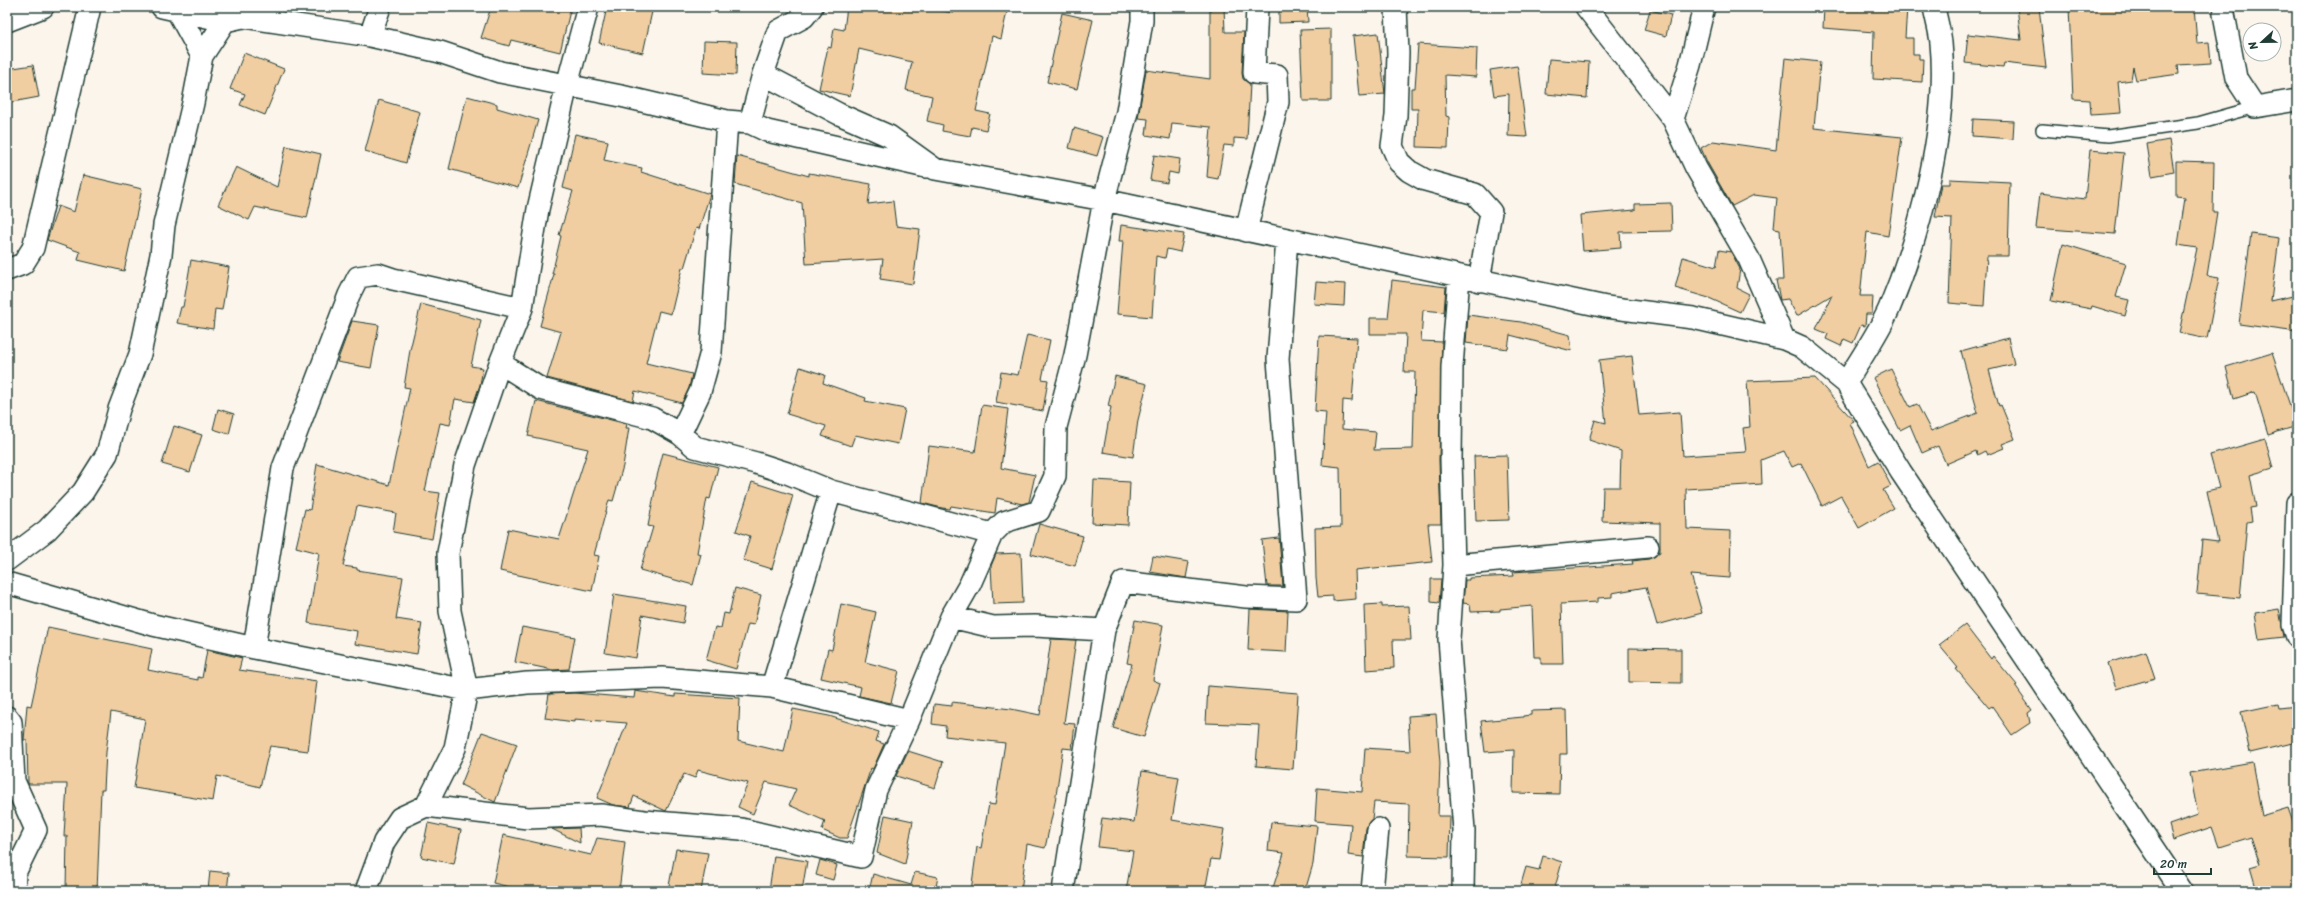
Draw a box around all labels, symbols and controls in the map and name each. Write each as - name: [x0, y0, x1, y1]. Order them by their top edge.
- north arrow: [2242, 22, 2282, 62]
- text: N: [2243, 38, 2264, 54]
- scale bar: [2154, 850, 2211, 876]
- text: 20 m: [2160, 853, 2187, 875]

